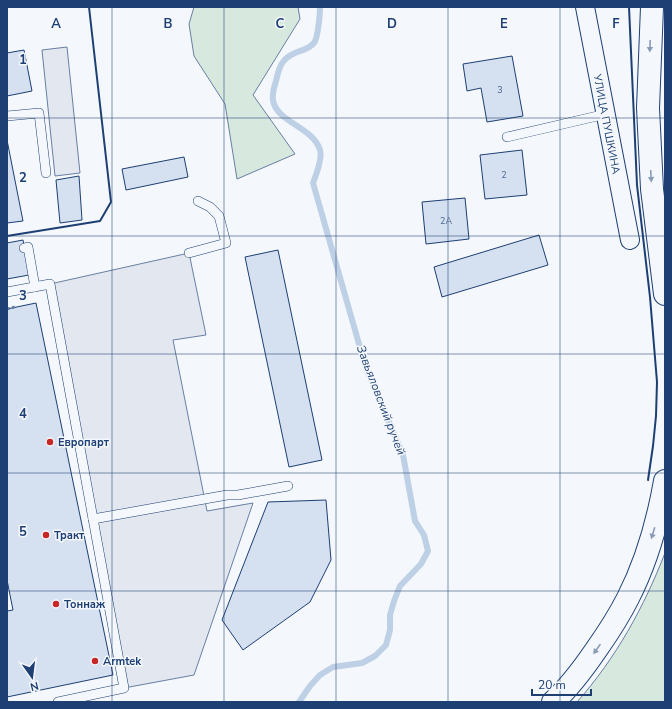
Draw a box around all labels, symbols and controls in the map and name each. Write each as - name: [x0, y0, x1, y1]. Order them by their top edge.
- text: A: [51, 15, 61, 33]
- text: B: [164, 15, 173, 33]
- text: C: [276, 15, 285, 33]
- text: D: [387, 15, 397, 33]
- text: E: [500, 15, 508, 33]
- text: F: [612, 15, 620, 33]
- one-way arrow: [647, 40, 654, 52]
- text: 1: [19, 51, 27, 69]
- street label: УЛИЦА ПУШКИНА: [589, 72, 624, 175]
- house number: 3: [497, 84, 503, 96]
- text: 2: [19, 169, 27, 187]
- house number: 2: [501, 169, 507, 181]
- one-way arrow: [648, 170, 654, 183]
- house number: 2А: [440, 215, 452, 227]
- text: 3: [19, 287, 27, 305]
- water label: Завьяловский ручей: [353, 343, 409, 457]
- text: 4: [19, 405, 27, 423]
- place label: Европарт: [58, 435, 110, 450]
- marker: Европарт: [45, 437, 55, 447]
- text: 5: [19, 523, 27, 541]
- one-way arrow: [650, 527, 656, 539]
- place label: Тракт: [54, 528, 85, 543]
- marker: Тракт: [41, 530, 51, 540]
- place label: Тоннаж: [64, 597, 106, 612]
- marker: Тоннаж: [51, 599, 61, 609]
- one-way arrow: [593, 644, 601, 654]
- place label: Armtek: [103, 654, 142, 669]
- marker: Armtek: [90, 656, 100, 666]
- north arrow: [12, 657, 52, 697]
- scale bar: [532, 671, 591, 697]
- text: 20 m: [538, 677, 566, 693]
- text: N: [28, 678, 40, 694]

